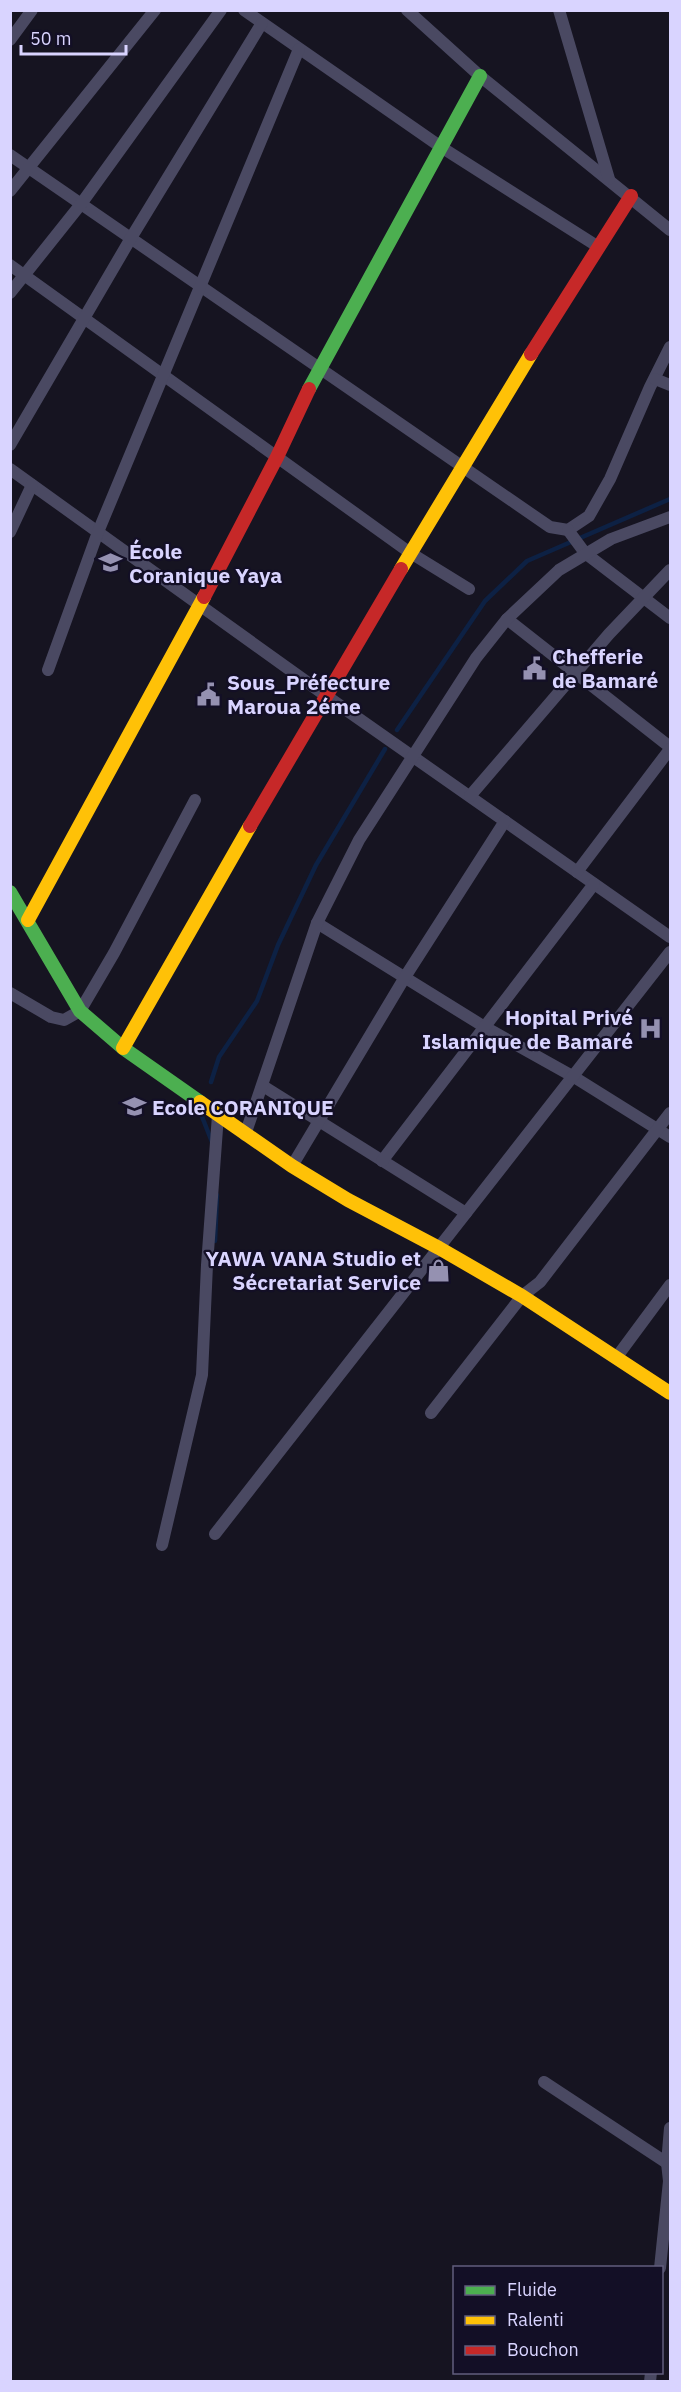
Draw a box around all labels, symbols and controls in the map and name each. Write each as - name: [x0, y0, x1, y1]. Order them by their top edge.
- scale bar: [21, 18, 126, 56]
- text: 50 m: [30, 27, 72, 50]
- place label: École Coranique Yaya: [129, 537, 282, 589]
- school or university icon: École Coranique Yaya: [98, 550, 124, 576]
- place label: Chefferie de Bamaré: [552, 642, 659, 694]
- public building icon: Chefferie de Bamaré: [521, 655, 547, 681]
- place label: Sous_Préfecture Maroua 2éme: [227, 668, 391, 720]
- public building icon: Sous_Préfecture Maroua 2éme: [196, 681, 222, 707]
- place label: Hopital Privé Islamique de Bamaré: [422, 1003, 633, 1055]
- hospital icon: Hopital Privé Islamique de Bamaré: [638, 1016, 664, 1042]
- place label: Ecole CORANIQUE: [152, 1093, 334, 1121]
- school or university icon: Ecole CORANIQUE: [121, 1094, 147, 1120]
- place label: YAWA VANA Studio et Sécretariat Service: [205, 1244, 421, 1296]
- shop icon: YAWA VANA Studio et Sécretariat Service: [426, 1257, 452, 1283]
- legend: [453, 2266, 663, 2374]
- text: Fluide: [507, 2278, 557, 2301]
- text: Ralenti: [507, 2308, 564, 2331]
- text: Bouchon: [507, 2338, 579, 2361]

